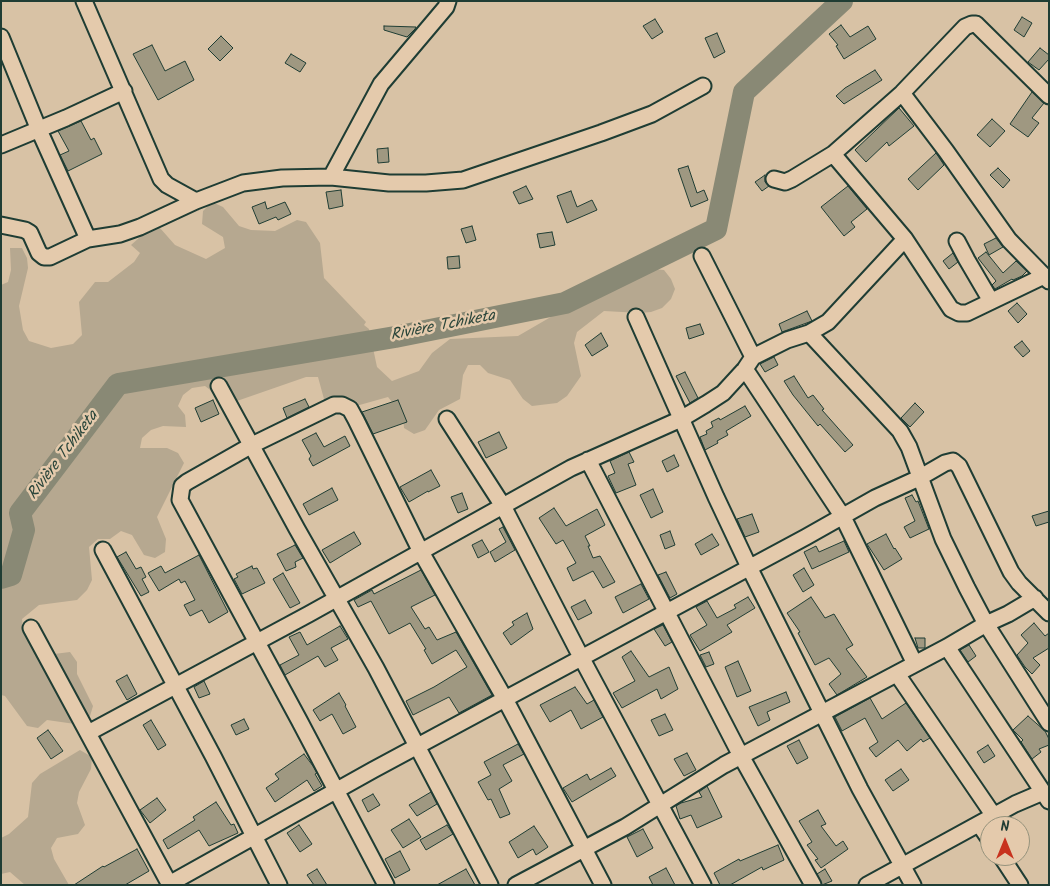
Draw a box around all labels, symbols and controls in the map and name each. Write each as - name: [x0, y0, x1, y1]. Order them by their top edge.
- water label: Rivière Tchiketa: [389, 307, 497, 347]
- water label: Rivière Tchiketa: [24, 408, 104, 504]
- north arrow: [980, 816, 1030, 866]
- text: N: [1001, 816, 1009, 838]

